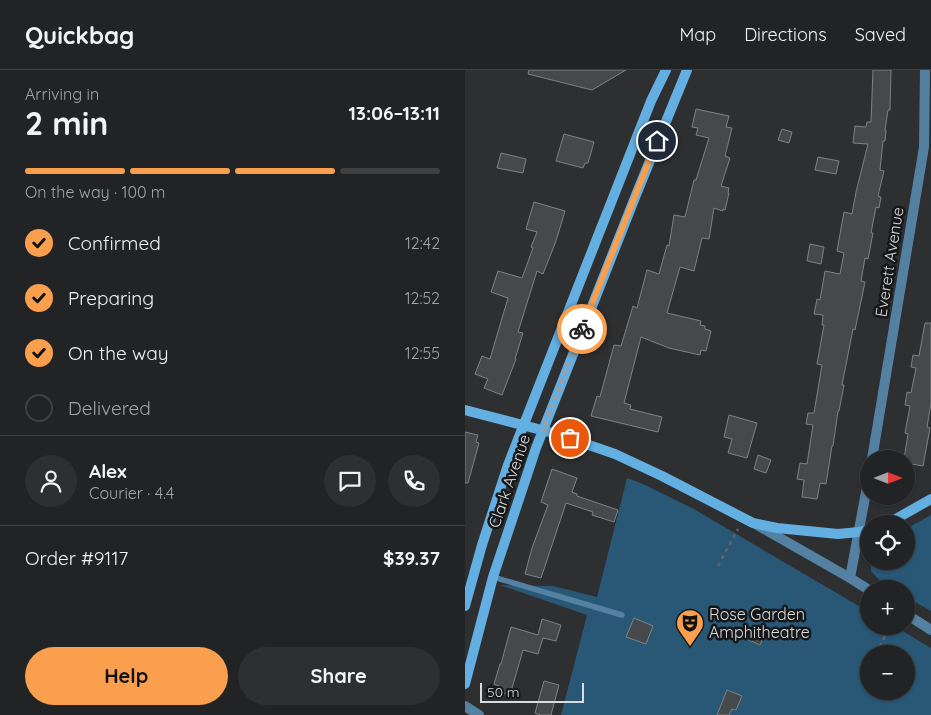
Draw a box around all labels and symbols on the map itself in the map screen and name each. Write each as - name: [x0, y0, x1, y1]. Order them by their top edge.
- pin: [636, 120, 678, 162]
- street label: Everett Avenue: [870, 206, 908, 318]
- courier: [557, 304, 607, 354]
- pin: [549, 417, 591, 459]
- street label: Clark Avenue: [484, 432, 534, 530]
- north arrow: [860, 450, 915, 505]
- place label: Rose Garden Amphitheatre: [709, 604, 810, 642]
- theatre icon: Rose Garden Amphitheatre: [675, 608, 705, 647]
- scale bar: [480, 680, 584, 703]

